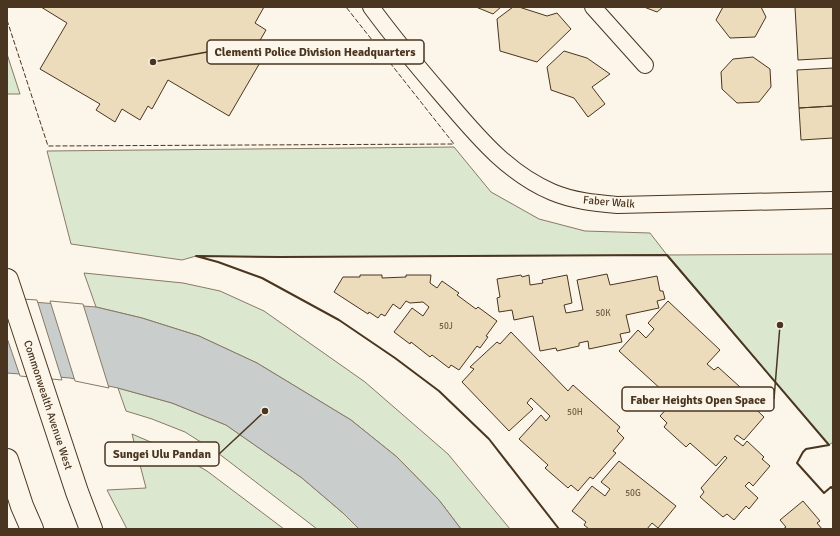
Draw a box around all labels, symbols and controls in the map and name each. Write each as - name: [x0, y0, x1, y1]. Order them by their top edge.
- callout: Clementi Police Division Headquarters: [207, 40, 424, 64]
- text: Clementi Police Division Headquarters: [215, 45, 416, 60]
- street label: Faber Walk: [583, 193, 636, 211]
- house number: 50K: [595, 308, 611, 319]
- house number: 50J: [439, 321, 453, 332]
- street label: Commonwealth Avenue West: [21, 339, 75, 472]
- callout: Faber Heights Open Space: [622, 387, 774, 411]
- text: Faber Heights Open Space: [630, 393, 766, 408]
- house number: 50H: [567, 407, 583, 418]
- callout: Sungei Ulu Pandan: [105, 442, 219, 466]
- text: Sungei Ulu Pandan: [113, 447, 211, 462]
- house number: 50G: [625, 488, 641, 499]

